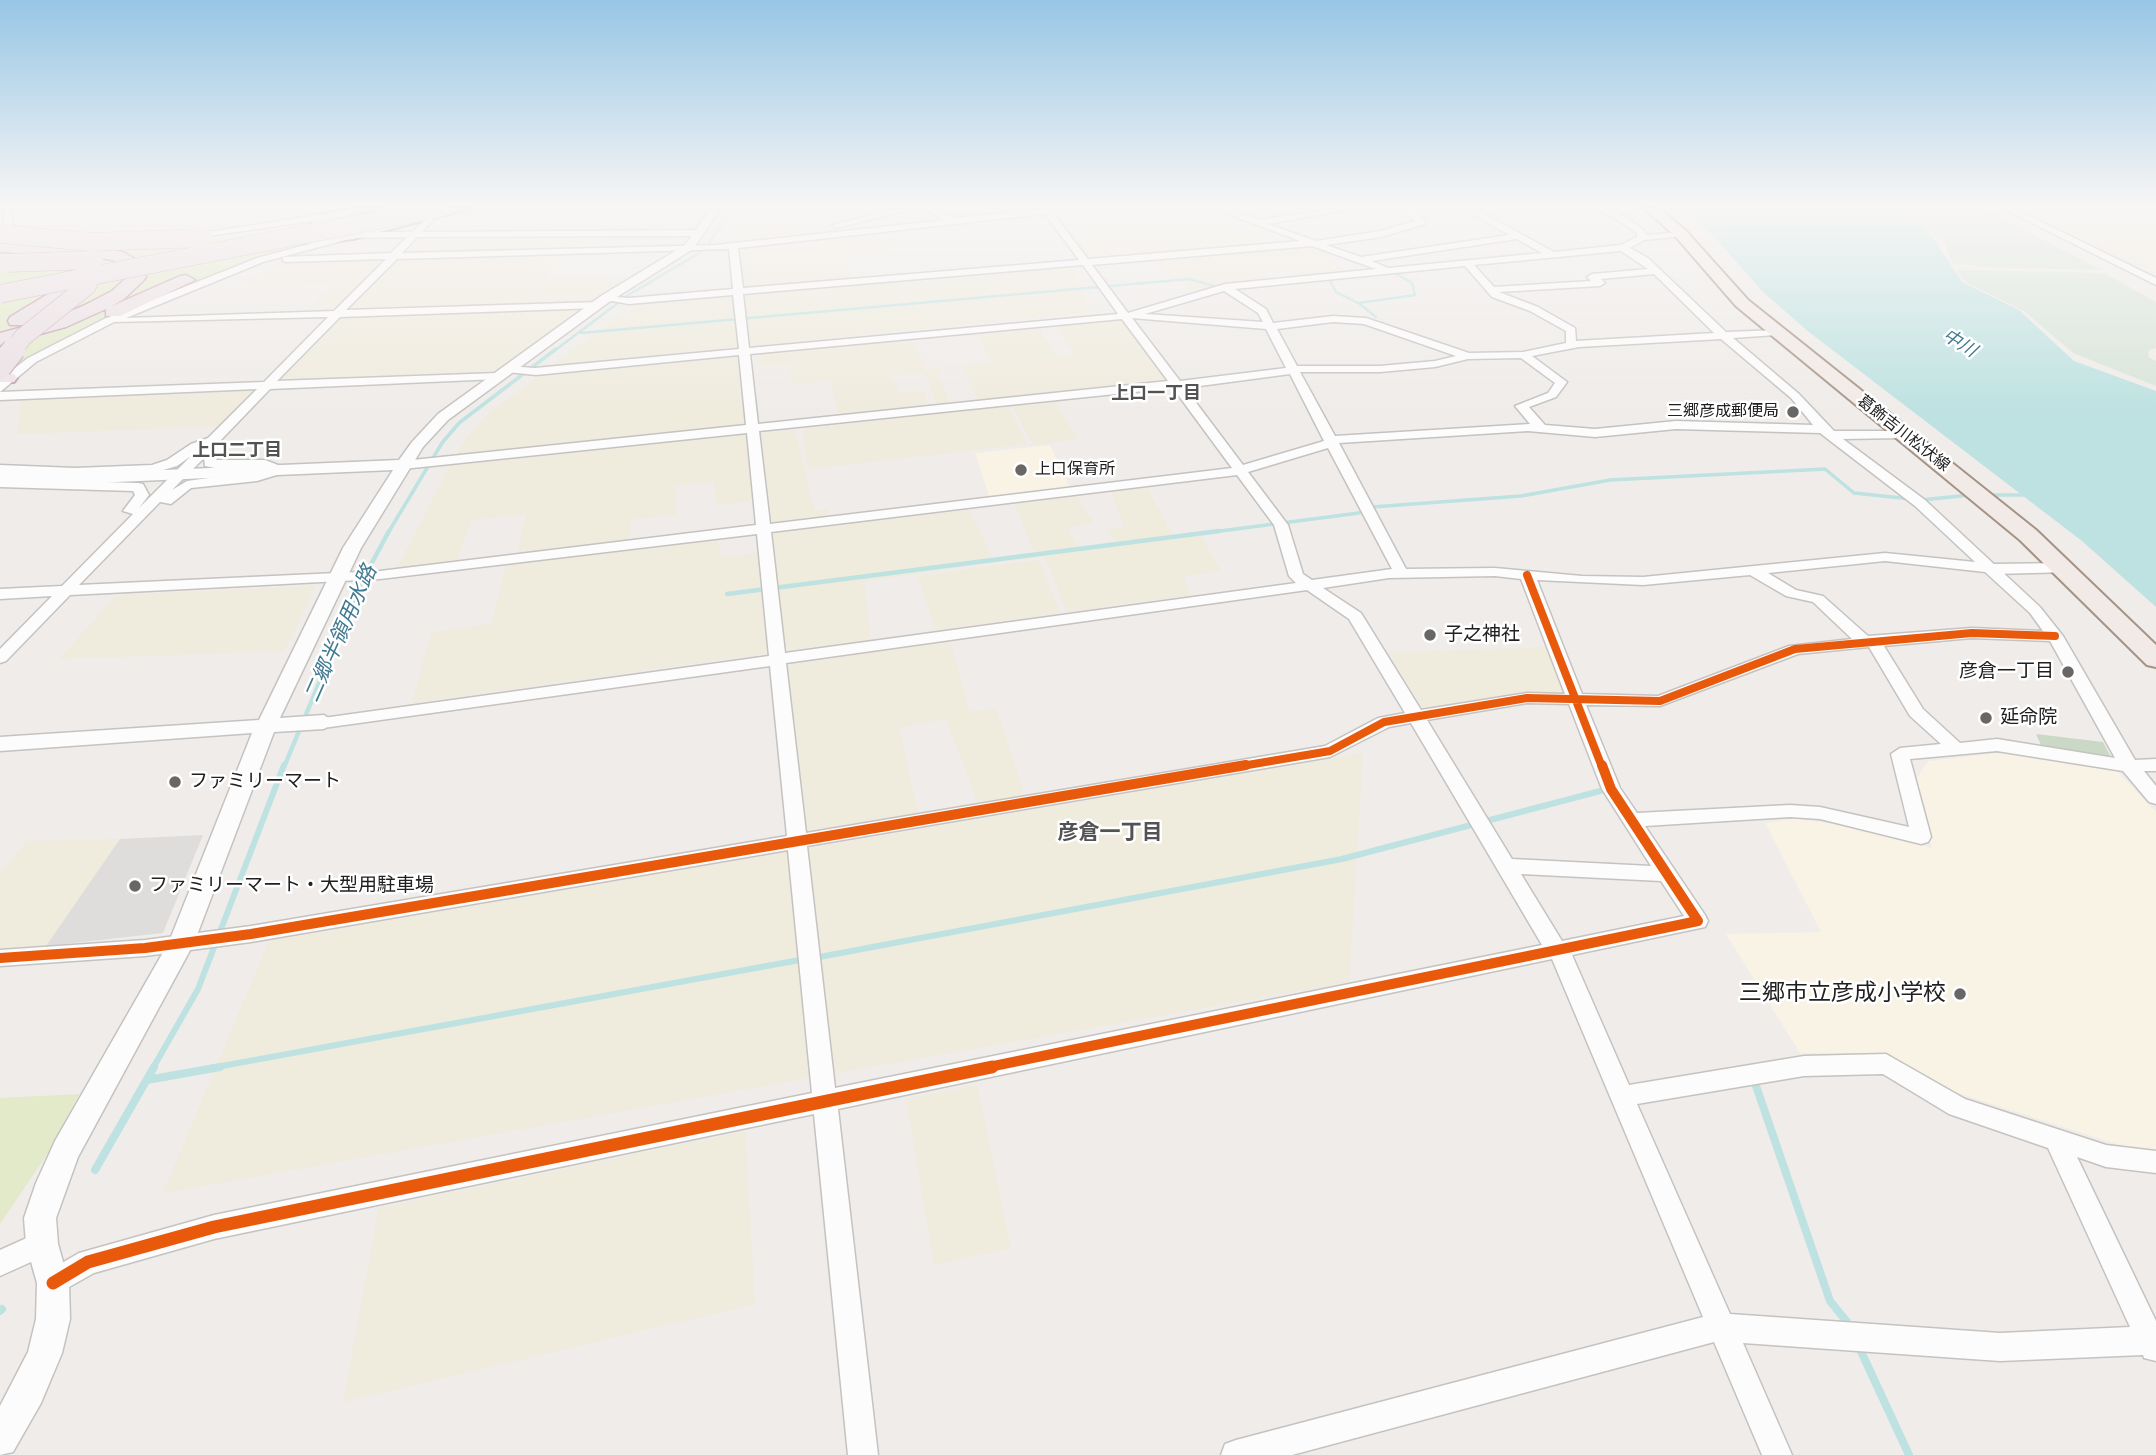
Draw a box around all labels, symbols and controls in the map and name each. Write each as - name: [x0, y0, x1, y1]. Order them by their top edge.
- water label: 中川: [1938, 325, 1980, 363]
- district label: 上口一丁目: [1111, 384, 1201, 406]
- street label: 葛飾吉川松伏線: [1853, 392, 1953, 476]
- place label: 三郷彦成郵便局: [1667, 402, 1779, 422]
- marker: 三郷彦成郵便局: [1785, 404, 1801, 420]
- district label: 上口二丁目: [192, 441, 282, 463]
- place label: 上口保育所: [1035, 460, 1115, 480]
- marker: 上口保育所: [1013, 462, 1029, 478]
- water label: 二郷半領用水路: [301, 562, 383, 706]
- place label: 子之神社: [1444, 624, 1520, 646]
- marker: 子之神社: [1422, 627, 1438, 643]
- place label: 彦倉一丁目: [1959, 661, 2054, 683]
- marker: 彦倉一丁目: [2060, 664, 2076, 680]
- place label: 延命院: [2000, 707, 2057, 729]
- marker: 延命院: [1978, 710, 1994, 726]
- place label: ファミリーマート: [189, 771, 341, 793]
- marker: ファミリーマート: [167, 774, 183, 790]
- district label: 彦倉一丁目: [1058, 821, 1162, 847]
- place label: ファミリーマート・大型用駐車場: [149, 875, 434, 897]
- marker: ファミリーマート・大型用駐車場: [127, 878, 143, 894]
- place label: 三郷市立彦成小学校: [1739, 980, 1946, 1008]
- marker: 三郷市立彦成小学校: [1952, 986, 1968, 1002]

